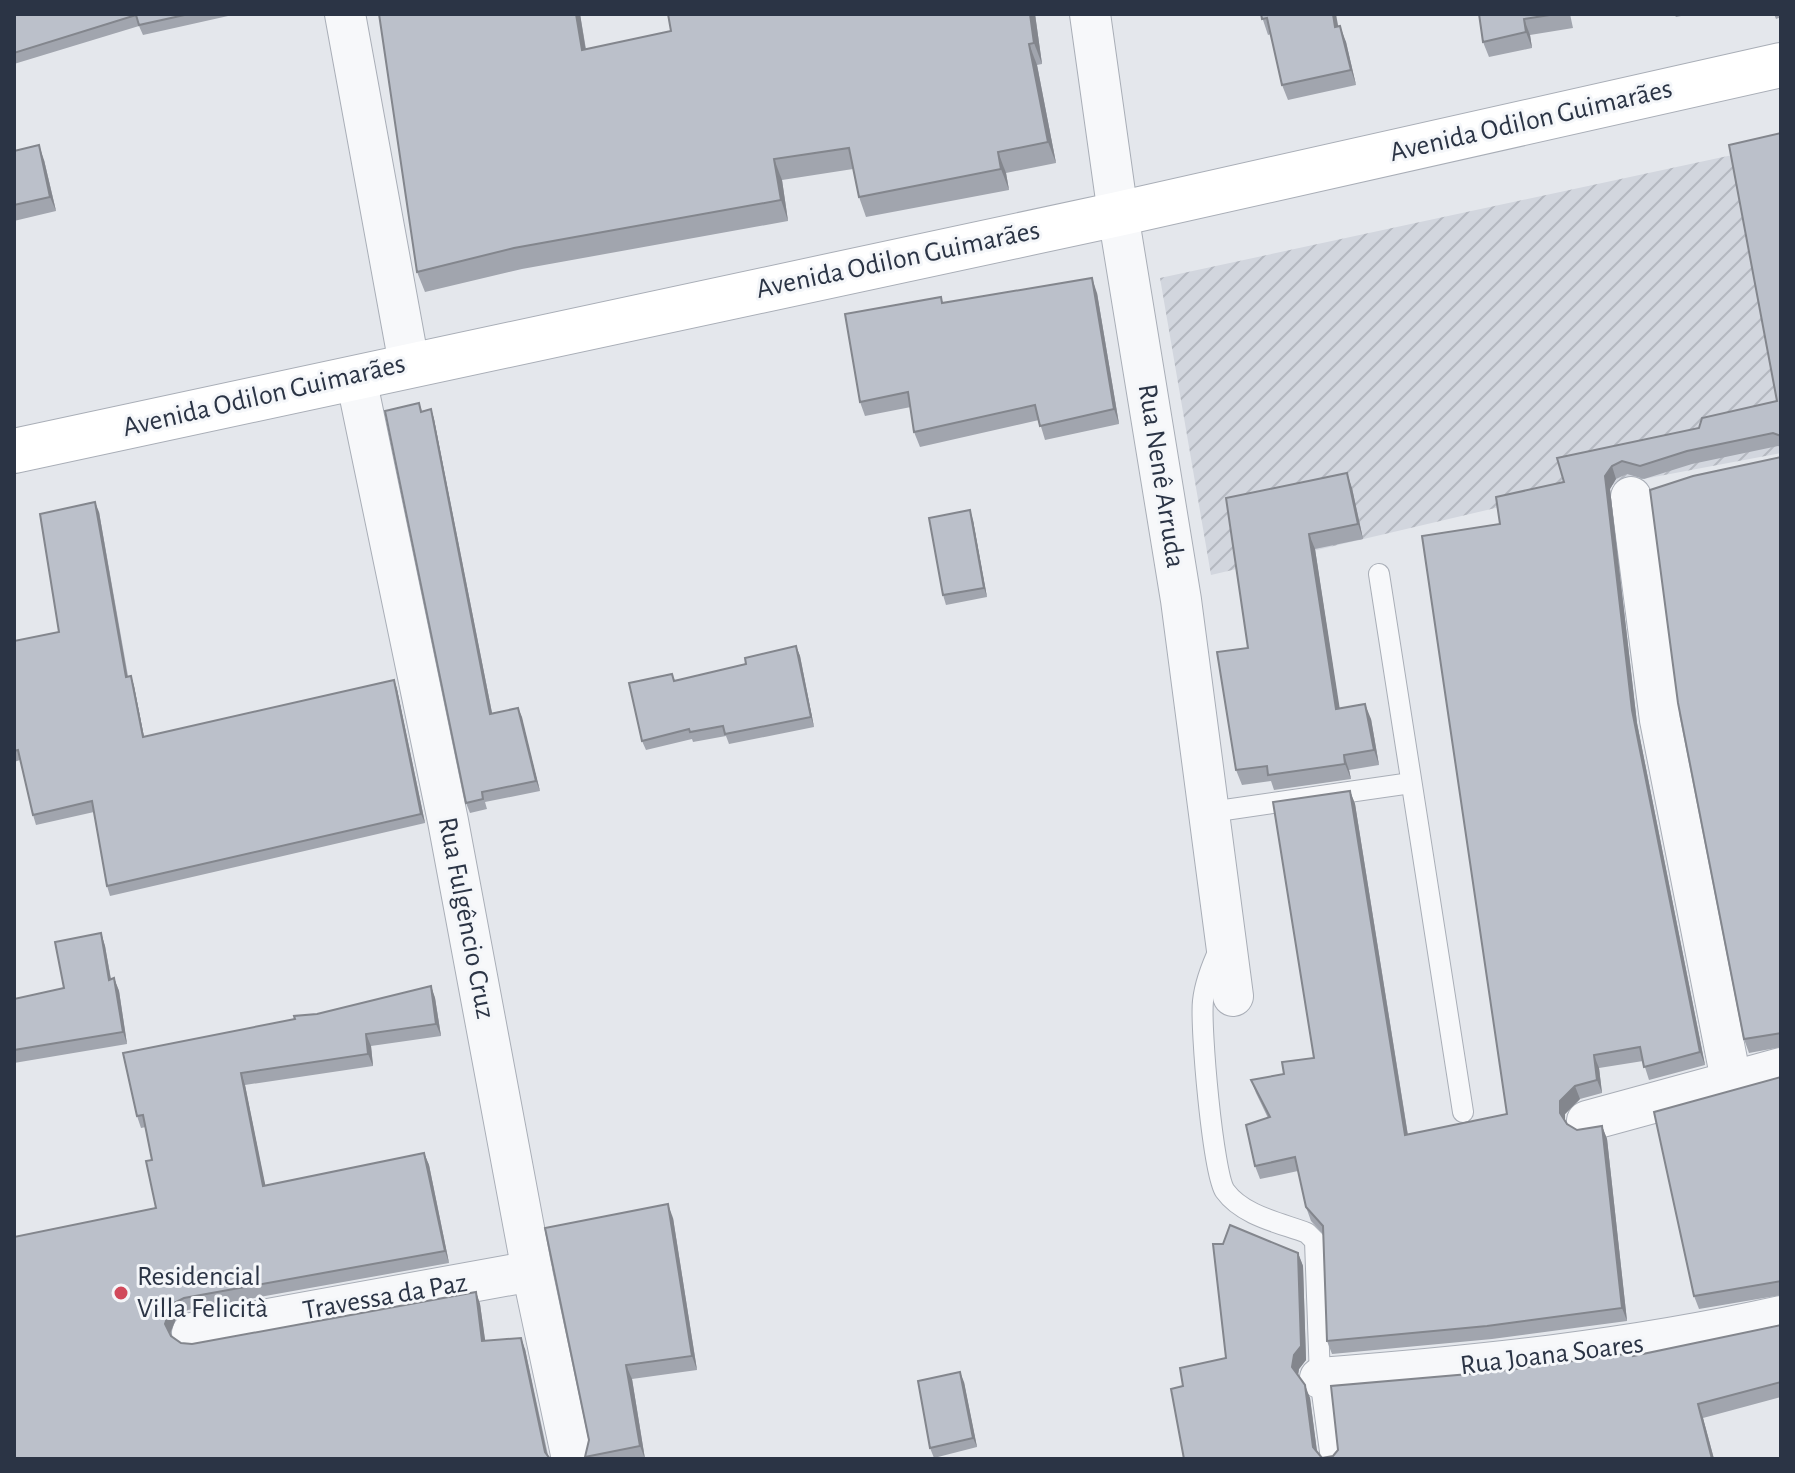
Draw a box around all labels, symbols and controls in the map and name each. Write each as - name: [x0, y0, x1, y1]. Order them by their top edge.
- street label: Avenida Odilon Guimarães: [1387, 75, 1675, 167]
- street label: Avenida Odilon Guimarães: [754, 216, 1042, 304]
- street label: Avenida Odilon Guimarães: [120, 350, 408, 442]
- street label: Rua Nenê Arruda: [1133, 382, 1189, 570]
- street label: Rua Fulgêncio Cruz: [433, 815, 499, 1021]
- place label: Residencial Villa Felicità: [137, 1263, 268, 1323]
- street label: Travessa da Paz: [301, 1269, 469, 1325]
- marker: Residencial Villa Felicità: [112, 1284, 130, 1302]
- street label: Rua Joana Soares: [1459, 1330, 1645, 1380]

